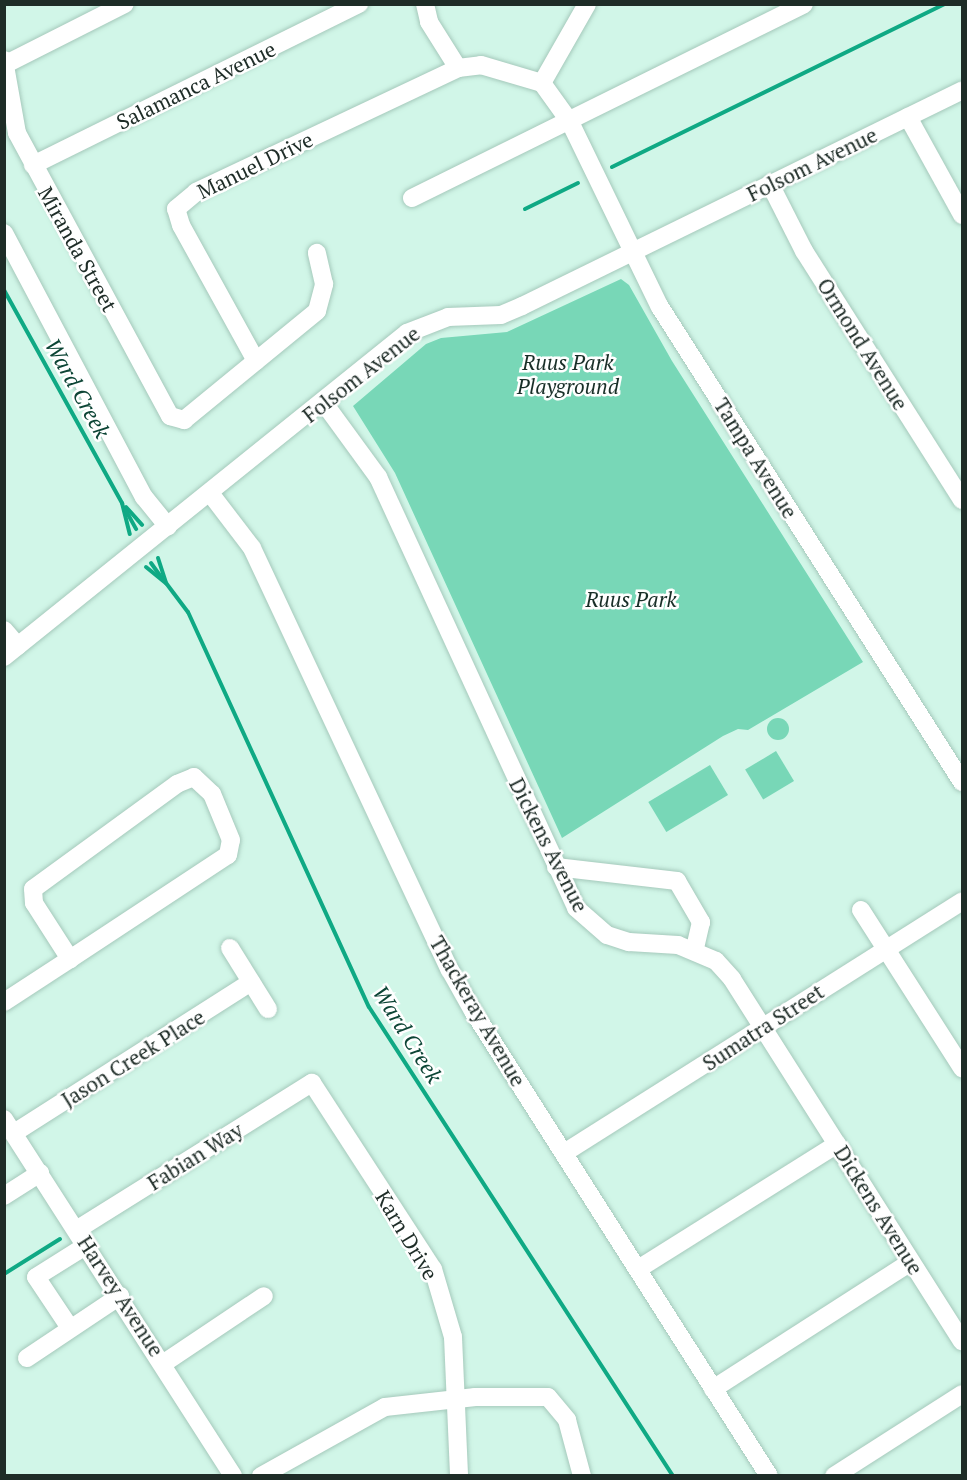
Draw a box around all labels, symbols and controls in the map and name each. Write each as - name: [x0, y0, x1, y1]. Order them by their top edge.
- street label: Salamanca Avenue: [112, 35, 280, 135]
- street label: Folsom Avenue: [743, 122, 881, 206]
- street label: Manuel Drive: [193, 126, 317, 204]
- street label: Miranda Street: [33, 182, 123, 316]
- street label: Ormond Avenue: [812, 273, 914, 415]
- street label: Folsom Avenue: [297, 320, 425, 428]
- water label: Ward Creek: [40, 334, 116, 442]
- park label: Ruus Park Playground: [517, 349, 619, 399]
- street label: Tampa Avenue: [709, 393, 803, 523]
- park label: Ruus Park: [585, 586, 677, 612]
- street label: Dickens Avenue: [504, 774, 594, 916]
- street label: Thackeray Avenue: [425, 931, 531, 1091]
- street label: Sumatra Street: [698, 978, 828, 1076]
- water label: Ward Creek: [368, 980, 448, 1088]
- street label: Jason Creek Place: [57, 1004, 209, 1112]
- street label: Fabian Way: [143, 1117, 247, 1195]
- street label: Dickens Avenue: [829, 1141, 929, 1279]
- street label: Karn Drive: [370, 1186, 444, 1284]
- street label: Harvey Avenue: [73, 1231, 169, 1361]

